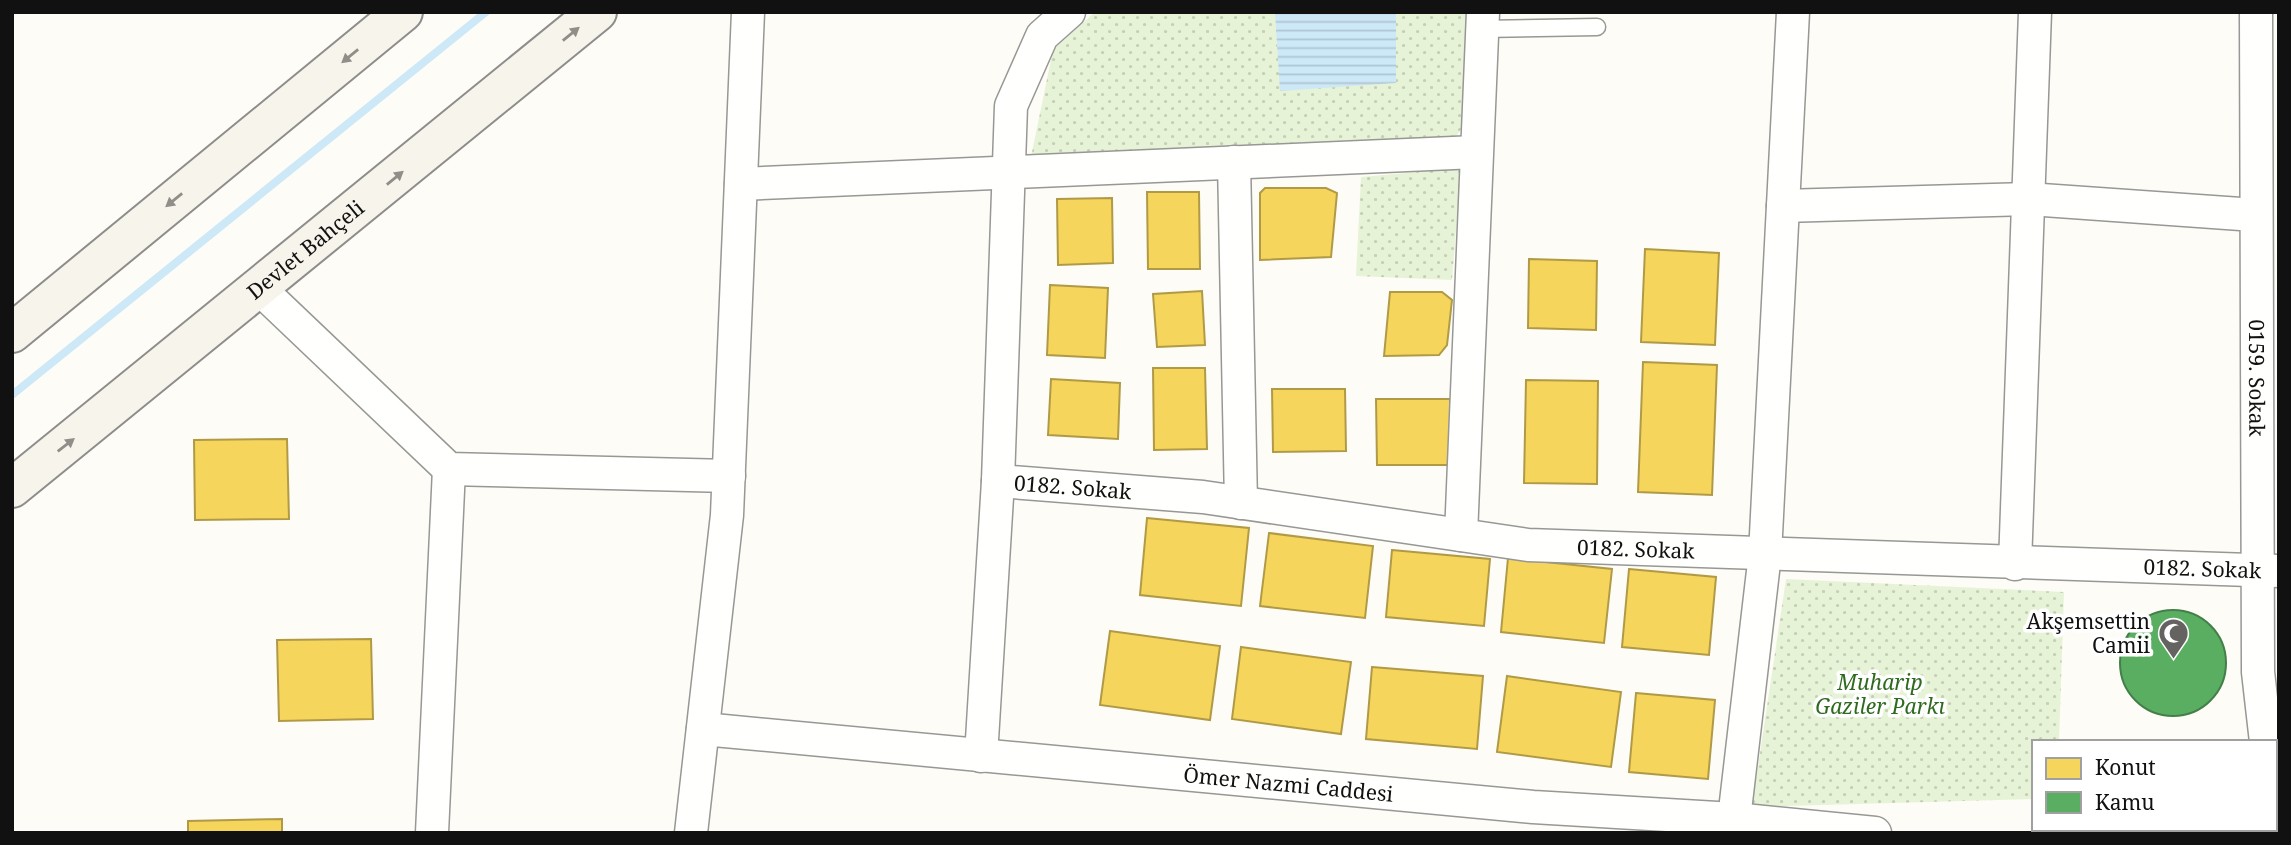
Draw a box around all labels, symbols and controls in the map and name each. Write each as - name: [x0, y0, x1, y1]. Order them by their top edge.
- one-way arrow: [562, 27, 579, 42]
- one-way arrow: [341, 48, 359, 63]
- one-way arrow: [385, 171, 403, 186]
- one-way arrow: [166, 192, 183, 207]
- street label: Devlet Bahçeli: [241, 193, 370, 305]
- street label: 0159. Sokak: [2243, 319, 2271, 438]
- one-way arrow: [56, 438, 74, 453]
- street label: 0182. Sokak: [1013, 468, 1133, 505]
- street label: 0182. Sokak: [1576, 533, 1696, 565]
- street label: 0182. Sokak: [2143, 552, 2262, 584]
- place label: Akşemsettin Camii: [2027, 607, 2150, 659]
- mosque icon: Akşemsettin Camii: [2156, 616, 2190, 660]
- park label: Muharip Gaziler Parkı: [1815, 668, 1945, 720]
- legend: [2032, 740, 2277, 831]
- text: Konut: [2095, 753, 2156, 781]
- street label: Ömer Nazmi Caddesi: [1182, 760, 1395, 808]
- text: Kamu: [2095, 788, 2155, 816]

